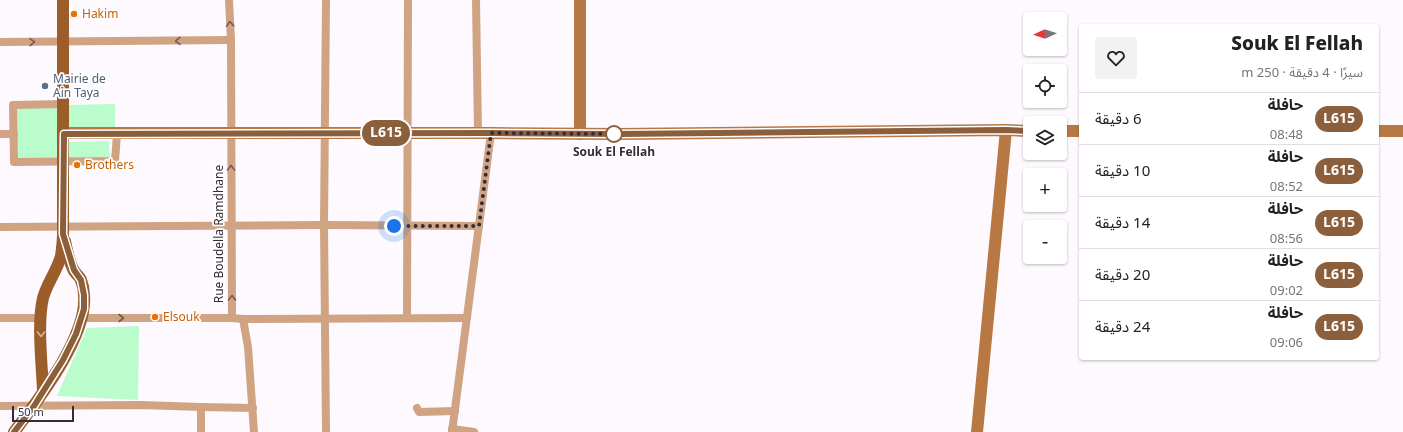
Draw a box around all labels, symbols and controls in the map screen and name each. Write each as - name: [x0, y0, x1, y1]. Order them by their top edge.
- place label: Hakim: [82, 2, 118, 27]
- marker: Hakim: [69, 9, 79, 19]
- north arrow: [1023, 12, 1067, 56]
- map controls: [1023, 12, 1067, 264]
- one-way arrow: [226, 21, 234, 27]
- text: Souk El Fellah: [1231, 24, 1363, 64]
- one-way arrow: [175, 37, 181, 45]
- button: heart: [1095, 37, 1137, 79]
- one-way arrow: [29, 38, 35, 46]
- text: سيرًا · 4 دقيقة · 250 m: [1241, 59, 1363, 87]
- button: locate: [1023, 64, 1067, 108]
- place label: Mairie de Ain Taya: [53, 67, 106, 106]
- marker: Mairie de Ain Taya: [40, 81, 50, 91]
- text: حافلة: [1268, 89, 1303, 121]
- text: 6 دقيقة: [1095, 103, 1142, 135]
- text: L615: [1323, 104, 1355, 133]
- button: layers: [1023, 116, 1067, 160]
- text: L615: [370, 118, 402, 147]
- line badge: L615: [358, 120, 414, 146]
- text: 08:48: [1270, 121, 1303, 149]
- marker: Souk El Fellah: [605, 125, 623, 143]
- place label: Souk El Fellah: [573, 140, 655, 165]
- text: حافلة: [1268, 141, 1303, 173]
- place label: Brothers: [85, 153, 134, 178]
- text: 10 دقيقة: [1095, 155, 1150, 187]
- text: L615: [1323, 156, 1355, 185]
- marker: Brothers: [72, 160, 82, 170]
- street label: Rue Boudella Ramdhane: [207, 164, 232, 303]
- one-way arrow: [227, 165, 235, 171]
- button: +: [1023, 168, 1067, 212]
- text: 08:52: [1270, 173, 1303, 201]
- text: حافلة: [1268, 193, 1303, 225]
- text: 14 دقيقة: [1095, 207, 1150, 239]
- text: L615: [1323, 208, 1355, 237]
- your location: [384, 216, 404, 236]
- button: −: [1023, 220, 1067, 264]
- text: 08:56: [1270, 225, 1303, 253]
- text: حافلة: [1268, 245, 1303, 277]
- text: 20 دقيقة: [1095, 259, 1150, 291]
- text: L615: [1323, 260, 1355, 289]
- text: 09:02: [1270, 277, 1303, 305]
- one-way arrow: [228, 295, 236, 301]
- text: حافلة: [1268, 297, 1303, 329]
- place label: Elsouk: [163, 305, 200, 330]
- text: 24 دقيقة: [1095, 311, 1150, 343]
- marker: Elsouk: [150, 312, 160, 322]
- text: L615: [1323, 312, 1355, 341]
- one-way arrow: [118, 314, 124, 322]
- text: 09:06: [1270, 329, 1303, 357]
- one-way arrow: [37, 331, 45, 337]
- text: 50 m: [18, 401, 44, 424]
- scale bar: [12, 404, 74, 423]

